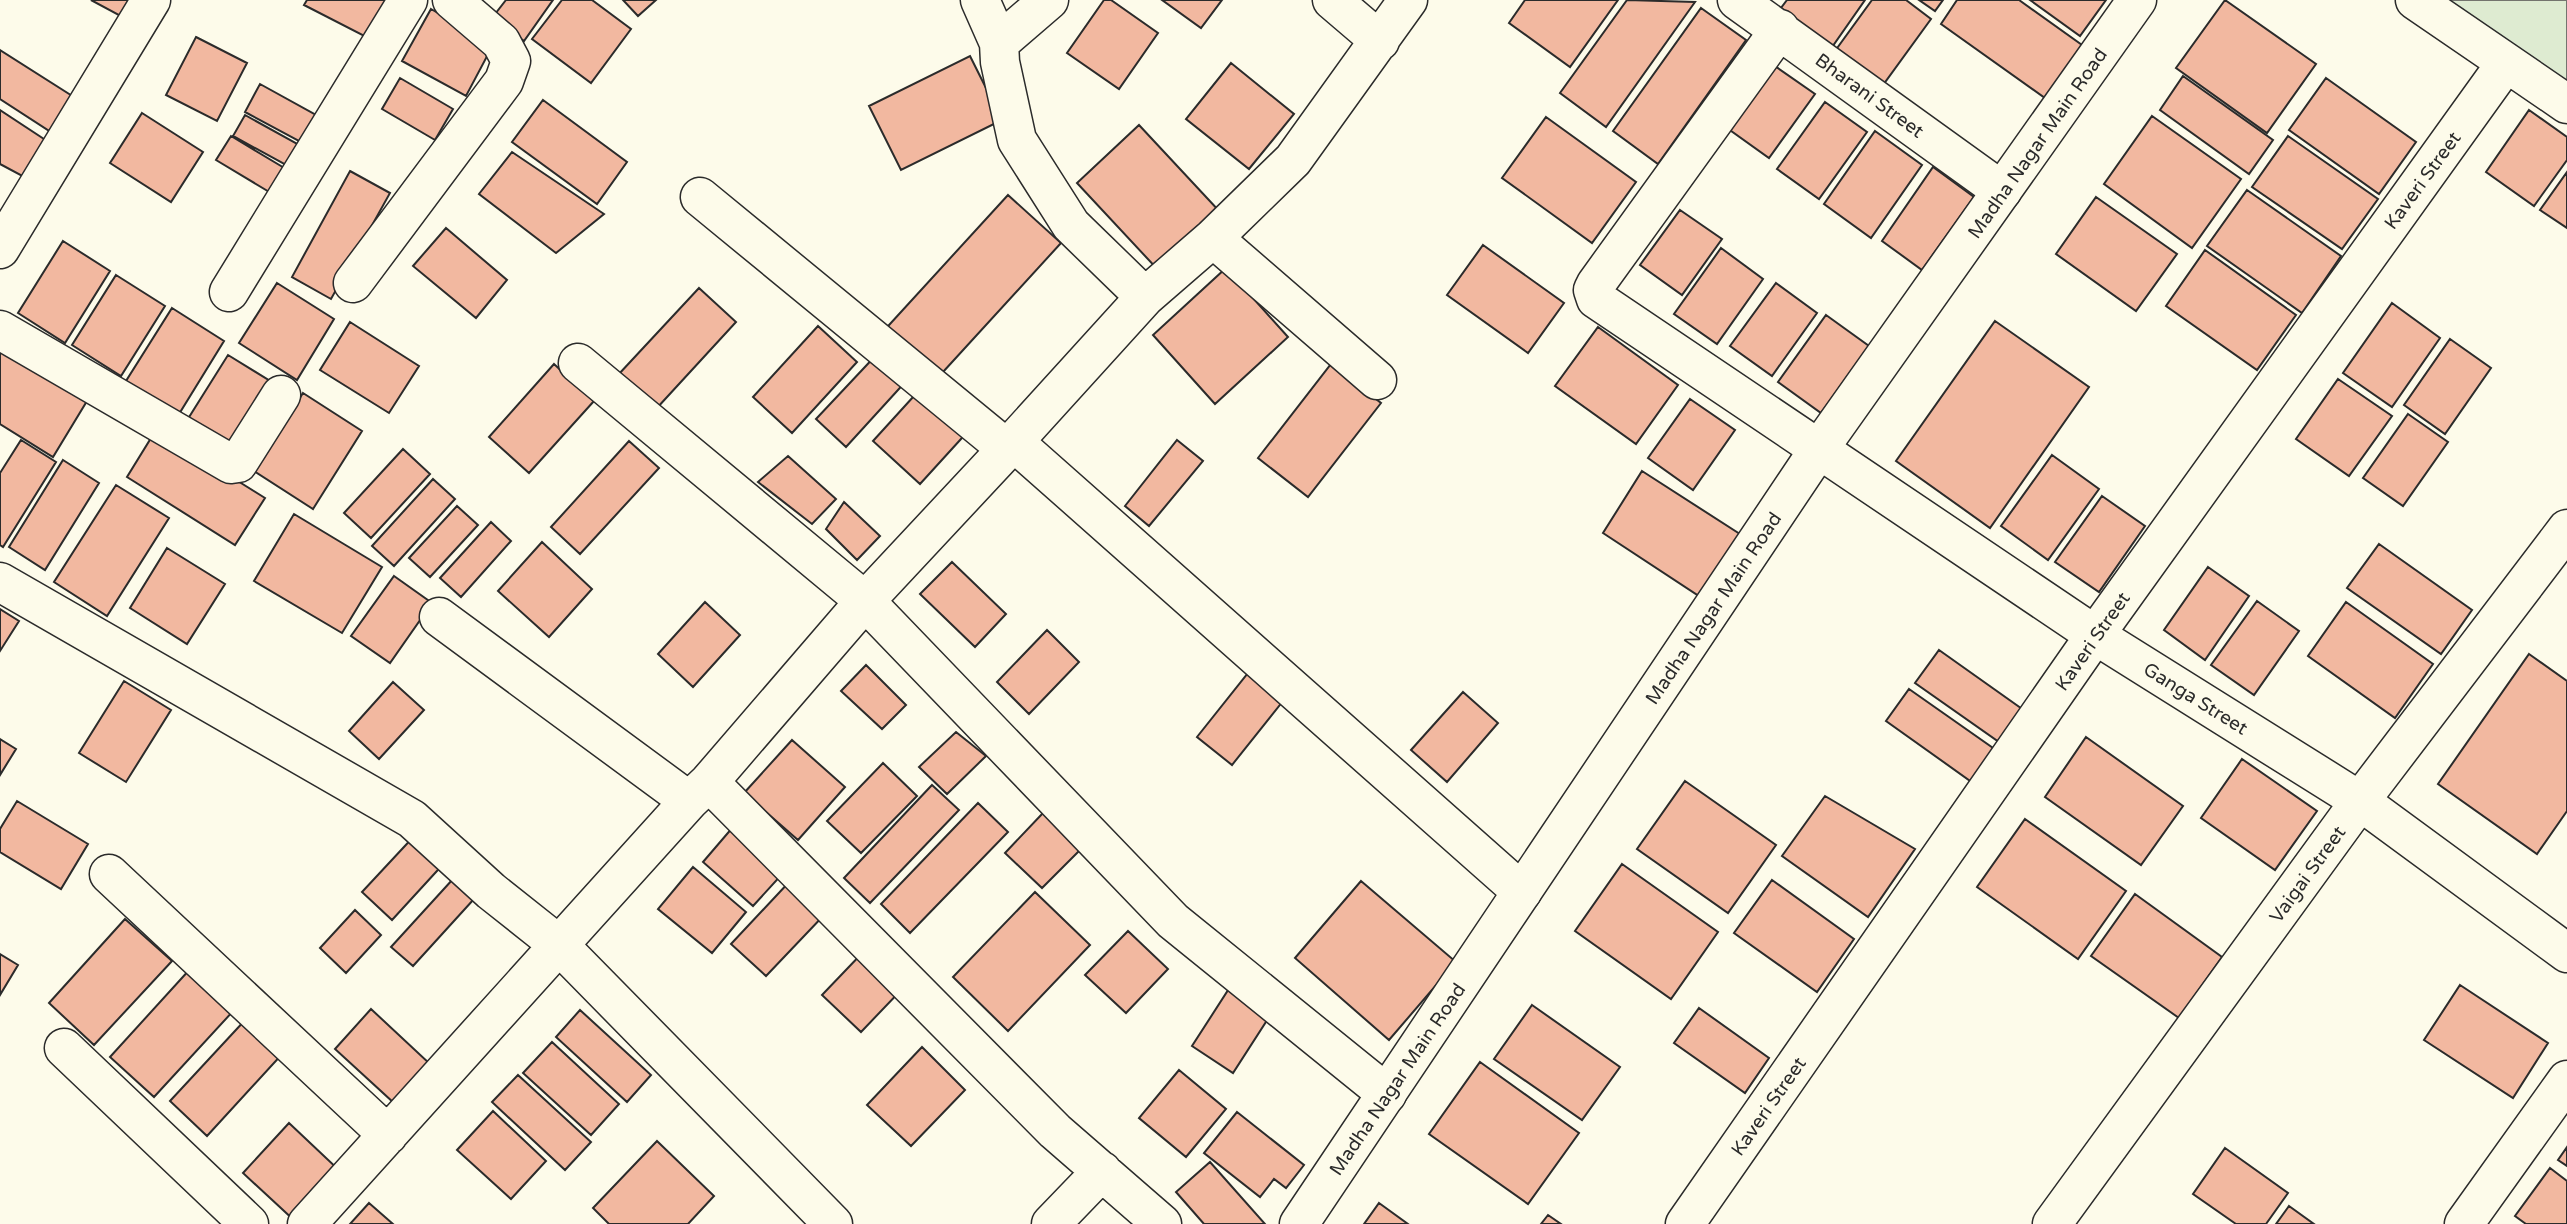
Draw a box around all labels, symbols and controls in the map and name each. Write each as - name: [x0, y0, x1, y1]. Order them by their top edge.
- street label: Madha Nagar Main Road: [1964, 44, 2112, 243]
- street label: Bharani Street: [1811, 49, 1928, 143]
- street label: Kaveri Street: [2380, 128, 2466, 234]
- street label: Madha Nagar Main Road: [1641, 508, 1786, 709]
- street label: Kaveri Street: [2051, 588, 2135, 695]
- street label: Ganga Street: [2139, 658, 2252, 740]
- street label: Vaigai Street: [2265, 822, 2350, 927]
- street label: Madha Nagar Main Road: [1325, 979, 1470, 1180]
- street label: Kaveri Street: [1727, 1053, 1811, 1160]

